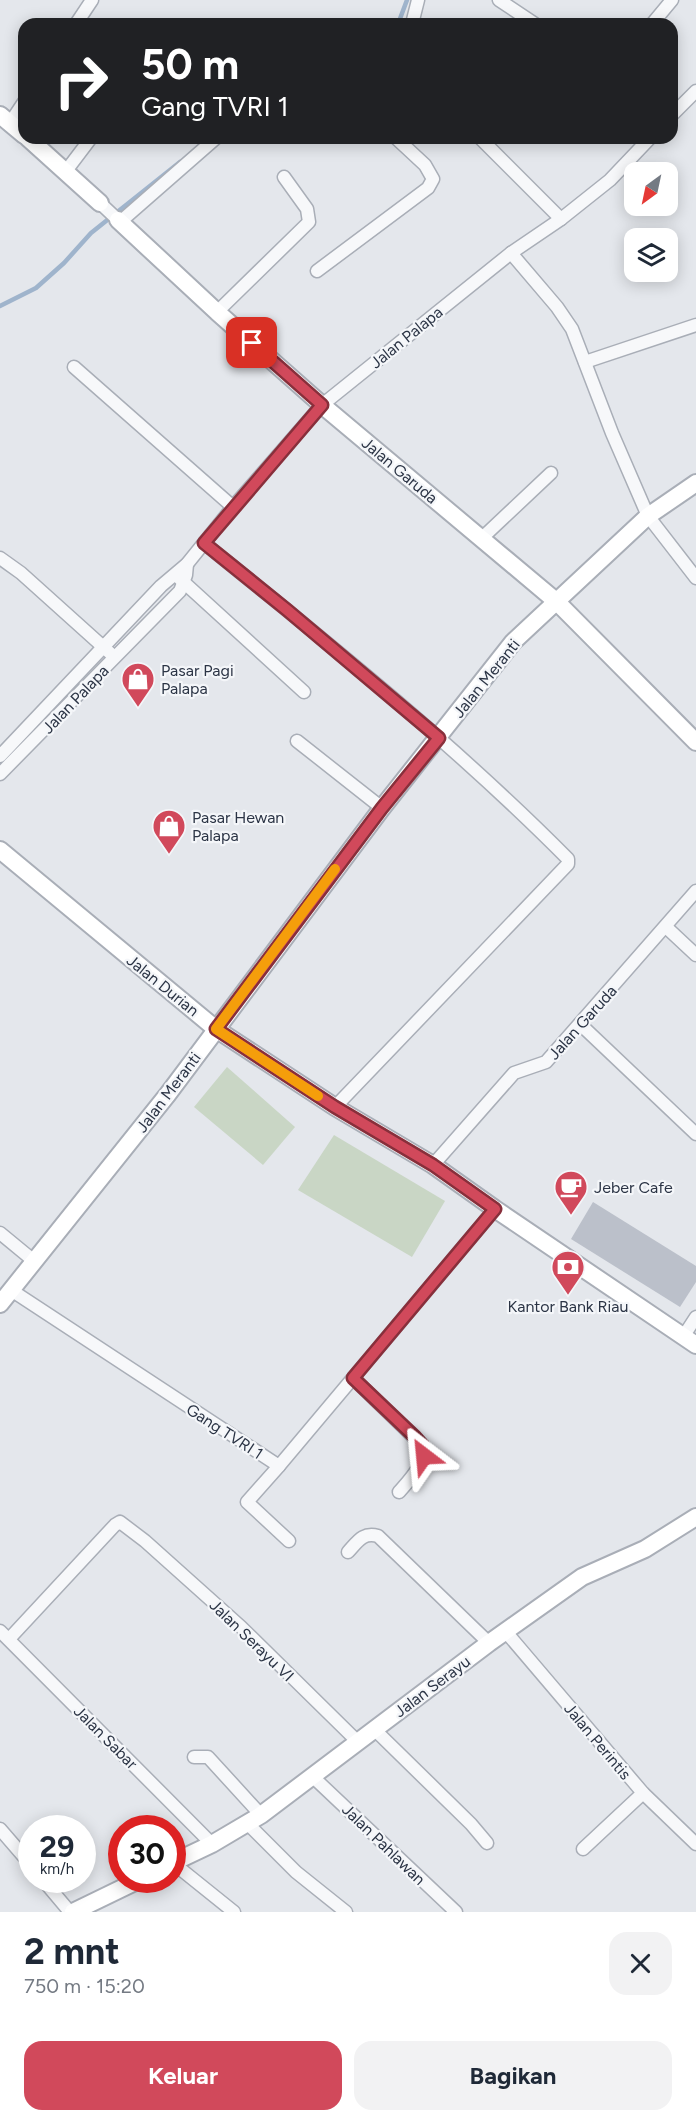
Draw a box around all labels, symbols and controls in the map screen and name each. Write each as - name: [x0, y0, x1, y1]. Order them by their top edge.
- text: 50 m: [141, 39, 239, 90]
- icon: right: [42, 42, 120, 120]
- text: Gang TVRI 1: [141, 90, 289, 123]
- north arrow: [624, 162, 678, 216]
- map controls: [624, 162, 678, 282]
- button: layers: [624, 228, 678, 282]
- street label: Jalan Palapa: [366, 302, 446, 372]
- pin: [226, 317, 277, 368]
- icon: arrive: [235, 326, 268, 359]
- street label: Jalan Garuda: [358, 433, 441, 508]
- street label: Jalan Meranti: [449, 635, 524, 721]
- street label: Jalan Palapa: [38, 661, 113, 737]
- shop icon: Pasar Pagi Palapa: [120, 661, 156, 708]
- place label: Pasar Pagi Palapa: [161, 661, 234, 698]
- shop icon: Pasar Hewan Palapa: [151, 808, 187, 855]
- place label: Pasar Hewan Palapa: [192, 808, 284, 845]
- street label: Jalan Durian: [123, 951, 203, 1020]
- street label: Jalan Garuda: [544, 981, 621, 1063]
- street label: Jalan Meranti: [132, 1048, 205, 1136]
- cafe icon: Jeber Cafe: [553, 1169, 589, 1216]
- place label: Jeber Cafe: [594, 1178, 673, 1197]
- bank icon: Kantor Bank Riau: [550, 1249, 586, 1296]
- place label: Kantor Bank Riau: [508, 1297, 628, 1316]
- street label: Gang TVRI 1: [183, 1400, 267, 1463]
- position arrow: [392, 1424, 456, 1488]
- street label: Jalan Serayu VI: [206, 1595, 298, 1685]
- street label: Jalan Serayu: [391, 1652, 474, 1721]
- street label: Jalan Perintis: [560, 1699, 635, 1783]
- street label: Jalan Sabar: [70, 1702, 142, 1773]
- street label: Jalan Pahlawan: [338, 1800, 429, 1889]
- speed limit sign: 30: [108, 1815, 186, 1893]
- text: 29: [40, 1828, 74, 1865]
- text: km/h: [40, 1860, 74, 1878]
- text: 2 mnt: [24, 1930, 120, 1973]
- button: close: [609, 1932, 672, 1995]
- text: 750 m · 15:20: [24, 1974, 145, 1998]
- button: Keluar: [24, 2041, 342, 2110]
- button: Bagikan: [354, 2041, 672, 2110]

